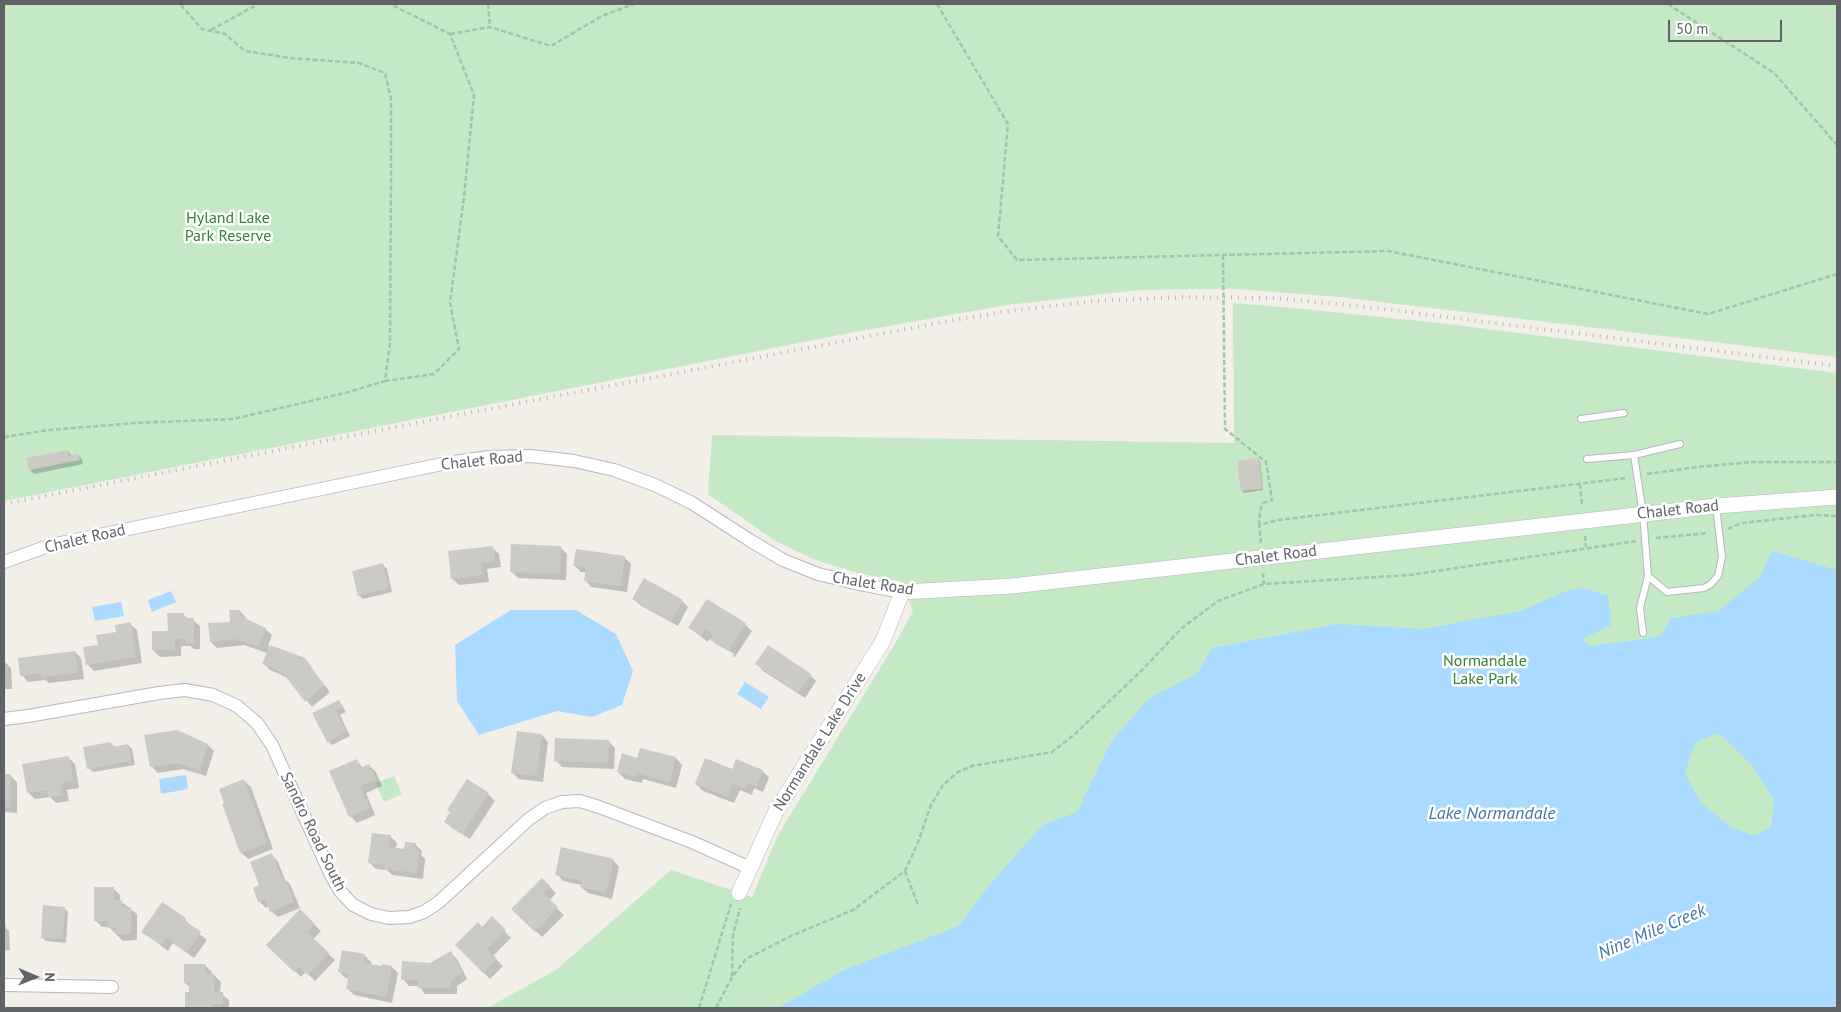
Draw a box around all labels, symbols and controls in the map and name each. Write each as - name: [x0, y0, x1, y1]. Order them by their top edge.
- scale bar: [1671, 10, 1785, 42]
- text: 50 m: [1676, 19, 1709, 38]
- park label: Hyland Lake Park Reserve: [185, 208, 271, 246]
- street label: Chalet Road: [440, 447, 524, 475]
- street label: Chalet Road: [1636, 496, 1720, 524]
- street label: Chalet Road: [43, 520, 127, 558]
- street label: Chalet Road: [1234, 541, 1318, 571]
- street label: Chalet Road: [831, 568, 915, 600]
- park label: Normandale Lake Park: [1443, 651, 1527, 689]
- street label: Normandale Lake Drive: [770, 669, 870, 815]
- street label: Sandro Road South: [276, 769, 350, 895]
- water label: Lake Normandale: [1428, 803, 1556, 825]
- water label: Nine Mile Creek: [1595, 900, 1709, 964]
- north arrow: [10, 952, 60, 1002]
- text: N: [41, 972, 59, 982]

